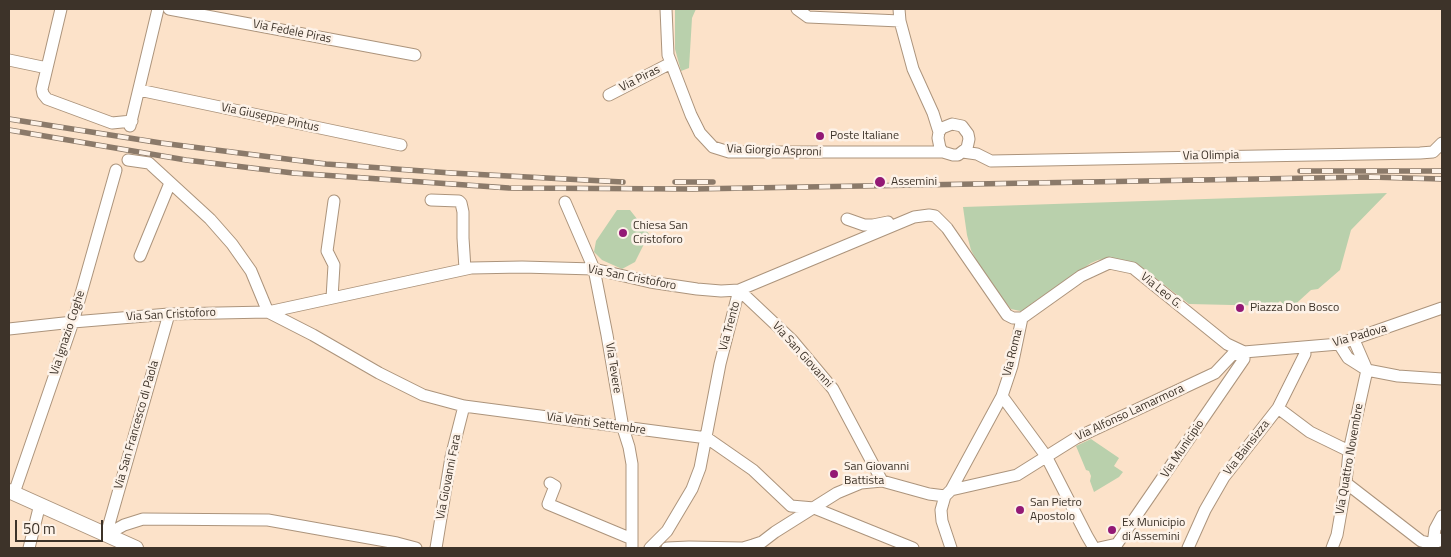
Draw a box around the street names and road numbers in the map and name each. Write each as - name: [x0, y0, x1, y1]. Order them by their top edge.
- street label: Via Fedele Piras: [251, 17, 333, 47]
- street label: Via Piras: [617, 63, 663, 95]
- street label: Via Giuseppe Pintus: [220, 101, 320, 135]
- street label: Via Giorgio Asproni: [726, 142, 822, 160]
- street label: Via Olimpia: [1183, 148, 1239, 164]
- street label: Via San Cristoforo: [587, 262, 677, 294]
- street label: Via Leo G.: [1137, 270, 1185, 312]
- street label: Via Ignazio Coghe: [48, 289, 88, 377]
- street label: Via Trento: [716, 300, 744, 352]
- street label: Via San Cristoforo: [126, 305, 216, 325]
- street label: Via San Giovanni: [769, 319, 835, 391]
- street label: Via Padova: [1331, 321, 1389, 351]
- street label: Via Roma: [1000, 328, 1026, 378]
- street label: Via Tevere: [602, 342, 624, 394]
- street label: Via San Francesco di Paola: [112, 359, 162, 491]
- street label: Via Alfonso Lamarmora: [1074, 382, 1186, 444]
- street label: Via Quattro Novembre: [1333, 402, 1367, 516]
- street label: Via Venti Settembre: [545, 410, 647, 438]
- street label: Via Municipio: [1158, 417, 1208, 481]
- street label: Via Bainsizza: [1221, 418, 1273, 478]
- street label: Via Giovanni Fara: [434, 433, 464, 521]

